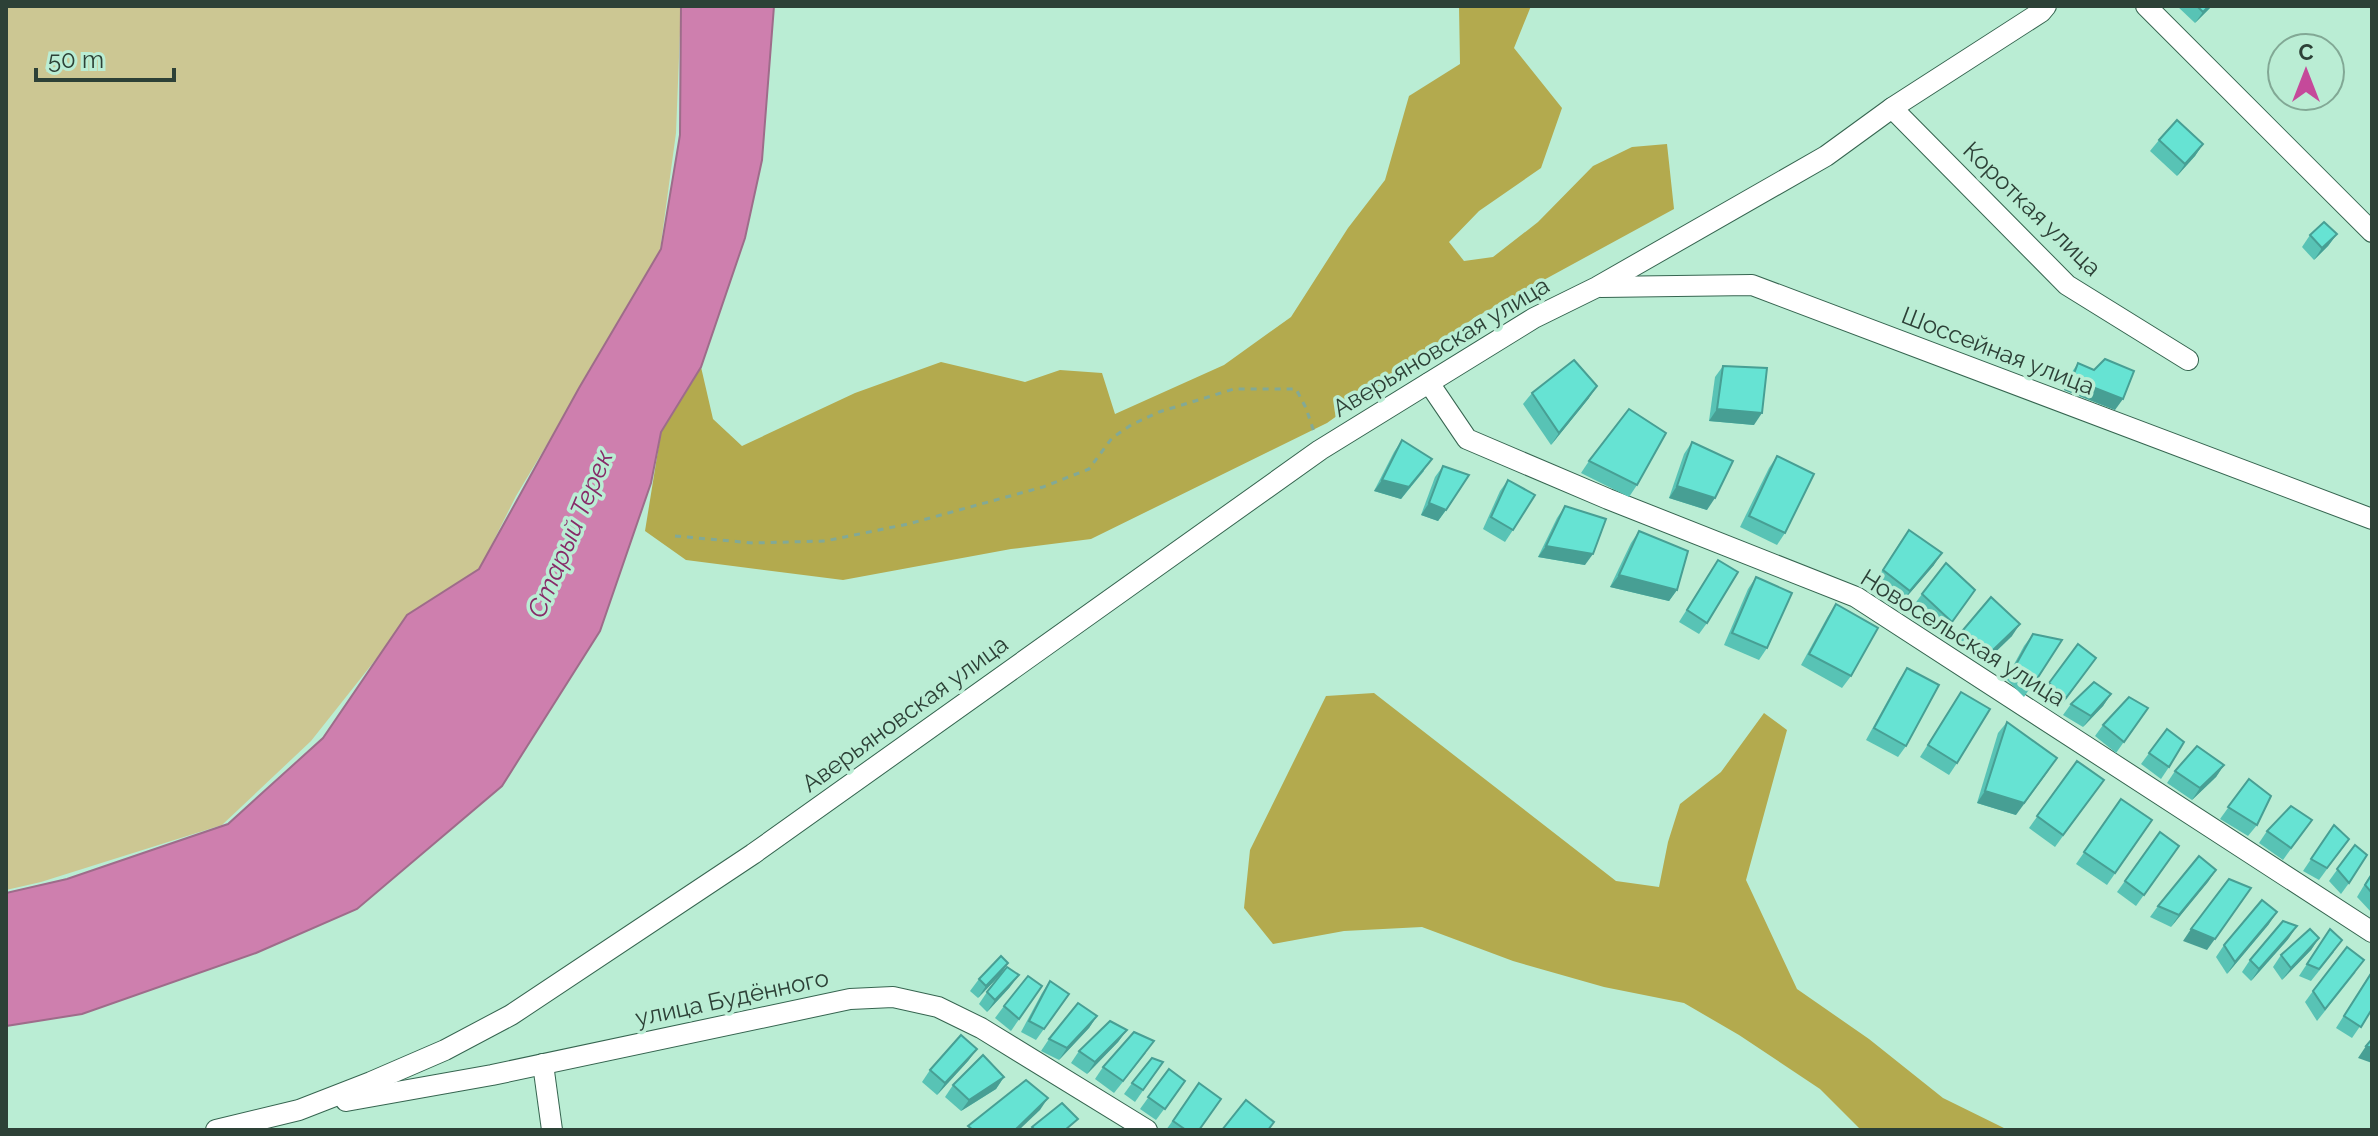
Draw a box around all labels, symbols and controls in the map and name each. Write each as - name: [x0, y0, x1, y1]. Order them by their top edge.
- scale bar: [36, 32, 174, 82]
- north arrow: [2266, 32, 2346, 112]
- text: С: [2298, 39, 2314, 65]
- text: 50 m: [48, 45, 104, 74]
- street label: Короткая улица: [1957, 135, 2107, 282]
- street label: Аверьяновская улица: [1327, 270, 1554, 423]
- street label: Шоссейная улица: [1898, 300, 2099, 401]
- water label: Старый Терек: [521, 445, 619, 622]
- street label: Новосельская улица: [1856, 563, 2071, 712]
- street label: Аверьяновская улица: [796, 629, 1013, 798]
- street label: улица Будённого: [633, 963, 831, 1032]

